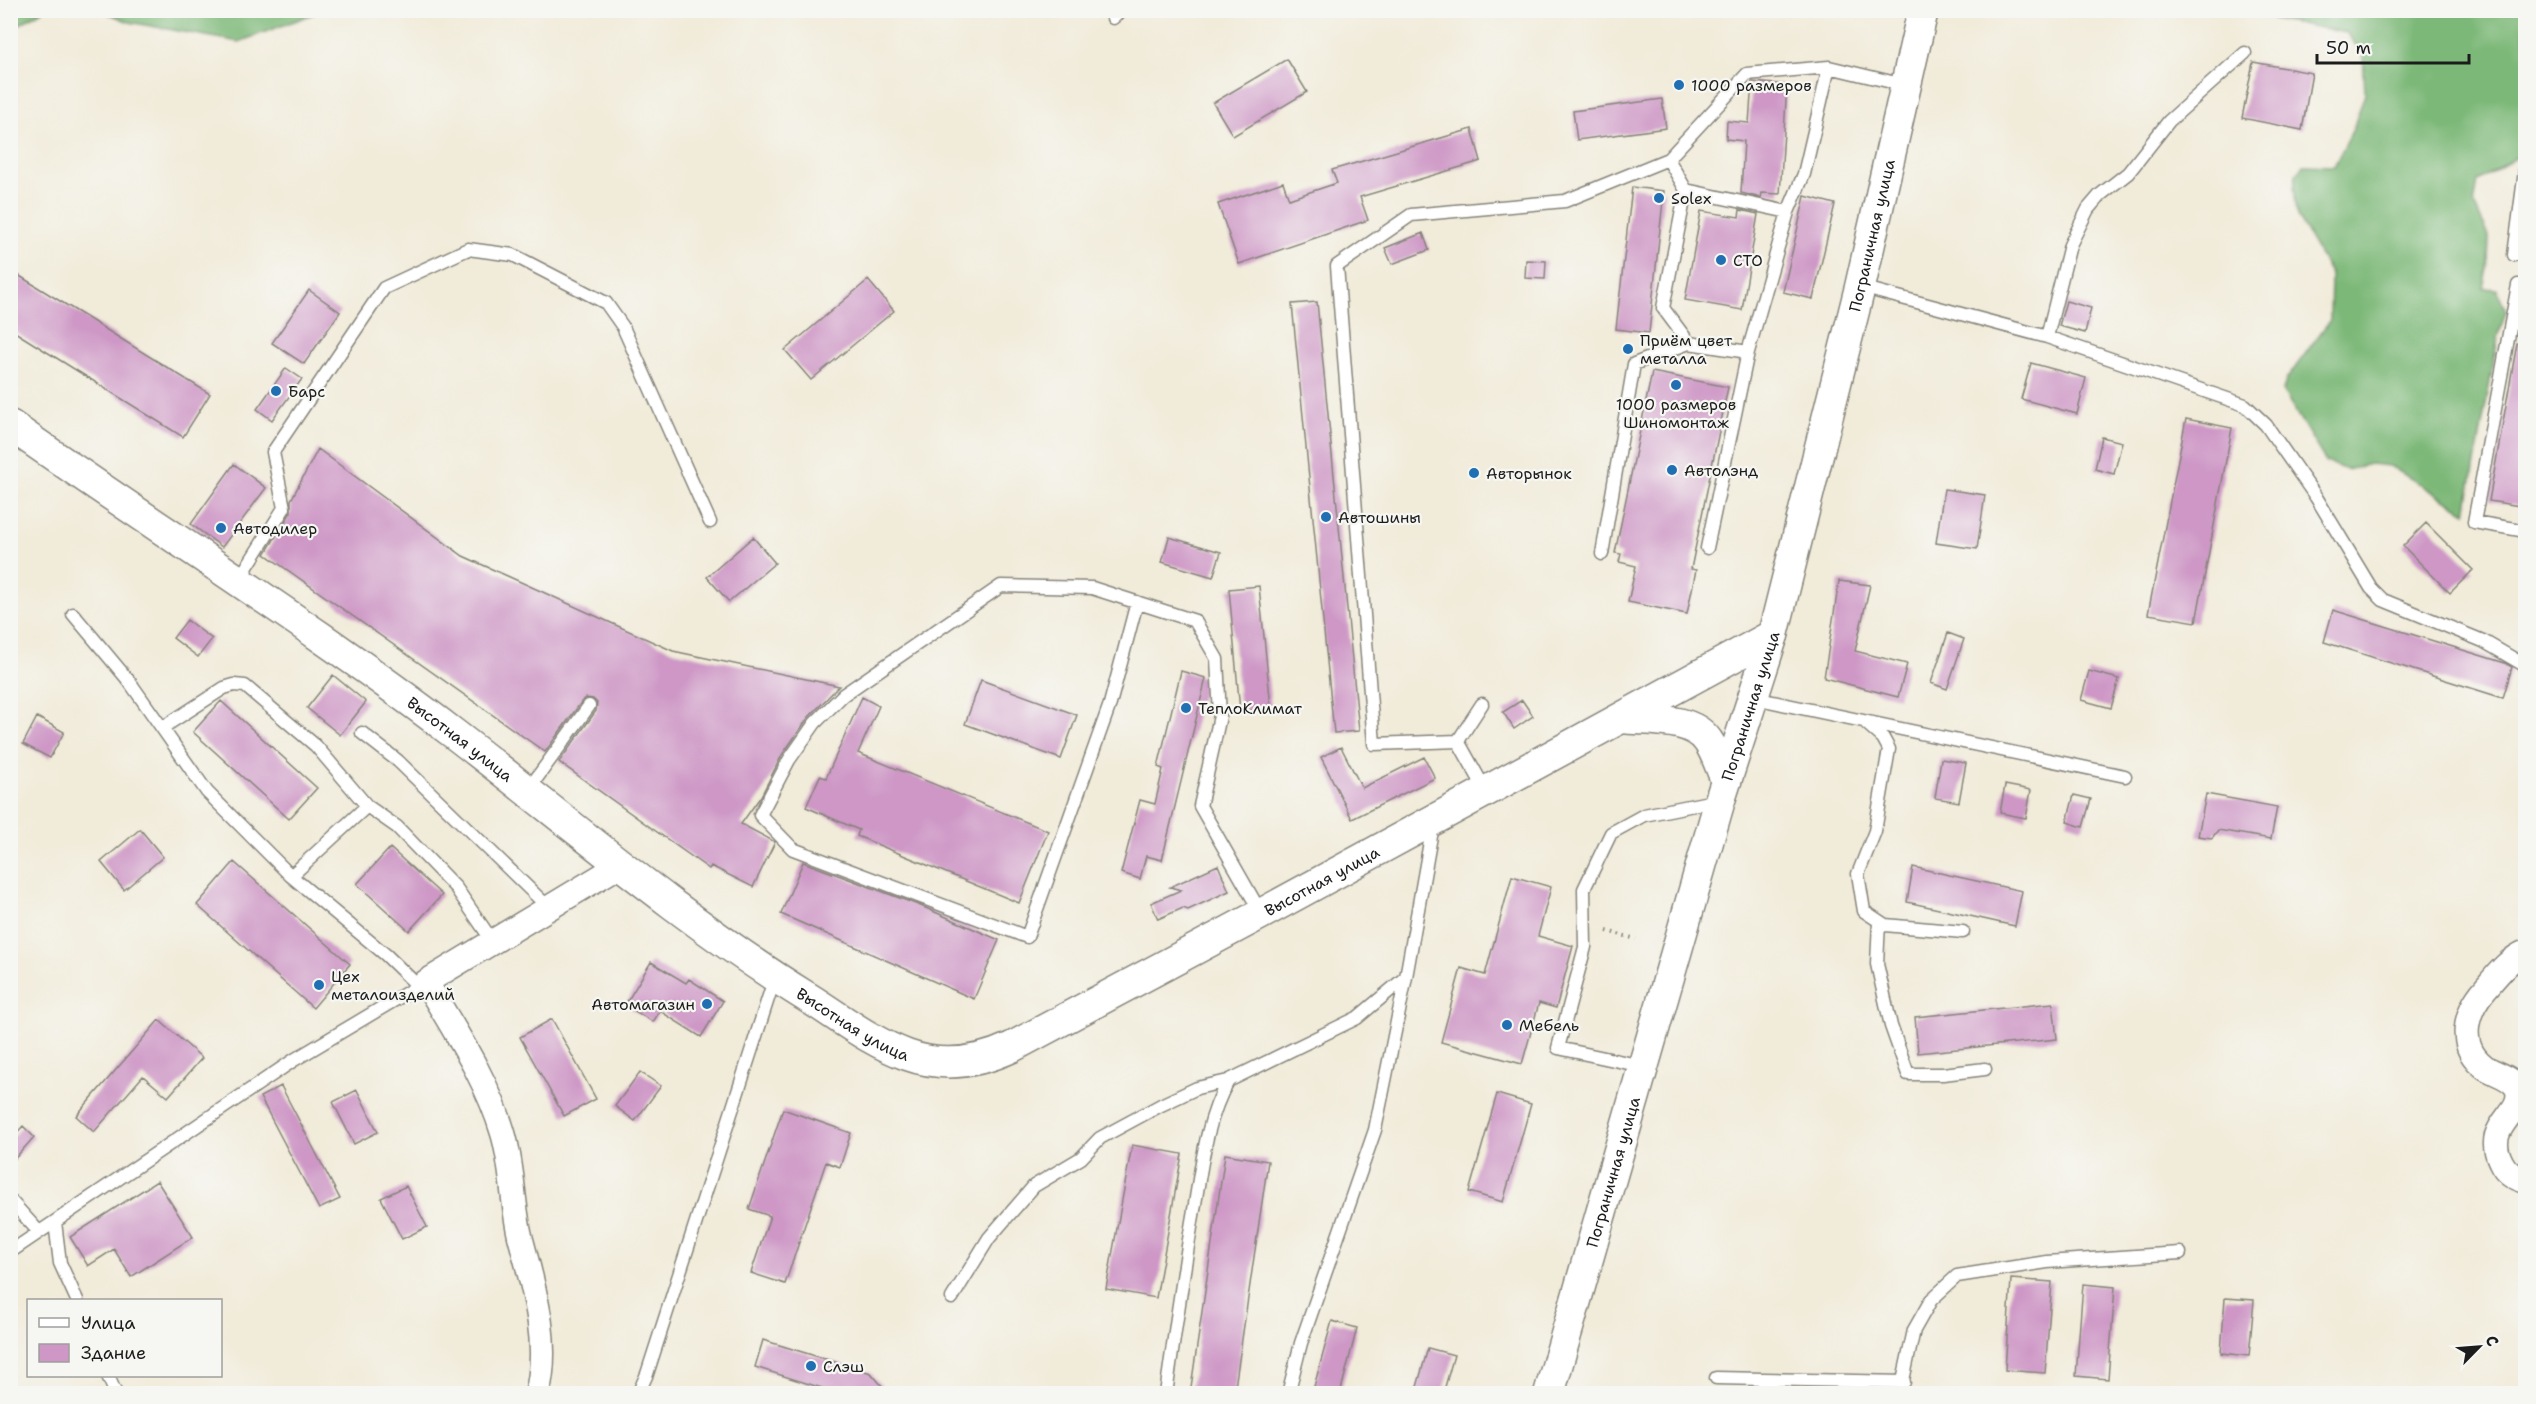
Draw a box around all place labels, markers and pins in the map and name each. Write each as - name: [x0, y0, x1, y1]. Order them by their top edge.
- place label: 1000 размеров: [1691, 75, 1812, 96]
- marker: 1000 размеров: [1672, 78, 1686, 92]
- place label: Solex: [1671, 188, 1711, 209]
- marker: Solex: [1652, 191, 1666, 205]
- place label: СТО: [1733, 250, 1763, 271]
- marker: СТО: [1714, 253, 1728, 267]
- place label: Приём цвет металла: [1640, 330, 1733, 369]
- marker: Приём цвет металла: [1621, 342, 1635, 356]
- marker: 1000 размеров Шиномонтаж: [1669, 378, 1683, 392]
- place label: Барс: [288, 381, 325, 402]
- marker: Барс: [269, 384, 283, 398]
- place label: 1000 размеров Шиномонтаж: [1616, 394, 1736, 433]
- place label: Автолэнд: [1684, 460, 1758, 481]
- place label: Авторынок: [1486, 463, 1572, 484]
- marker: Автолэнд: [1665, 463, 1679, 477]
- marker: Авторынок: [1467, 466, 1481, 480]
- place label: Автошины: [1338, 507, 1421, 528]
- marker: Автошины: [1319, 510, 1333, 524]
- place label: Автодилер: [233, 518, 317, 539]
- marker: Автодилер: [214, 521, 228, 535]
- place label: ТеплоКлимат: [1198, 698, 1303, 719]
- marker: ТеплоКлимат: [1179, 701, 1193, 715]
- place label: Цех металоизделий: [331, 966, 455, 1005]
- marker: Цех металоизделий: [312, 978, 326, 992]
- place label: Автомагазин: [591, 994, 695, 1015]
- marker: Автомагазин: [700, 997, 714, 1011]
- place label: Мебель: [1519, 1015, 1579, 1036]
- marker: Мебель: [1500, 1018, 1514, 1032]
- place label: Слэш: [823, 1356, 864, 1377]
- marker: Слэш: [804, 1359, 818, 1373]

